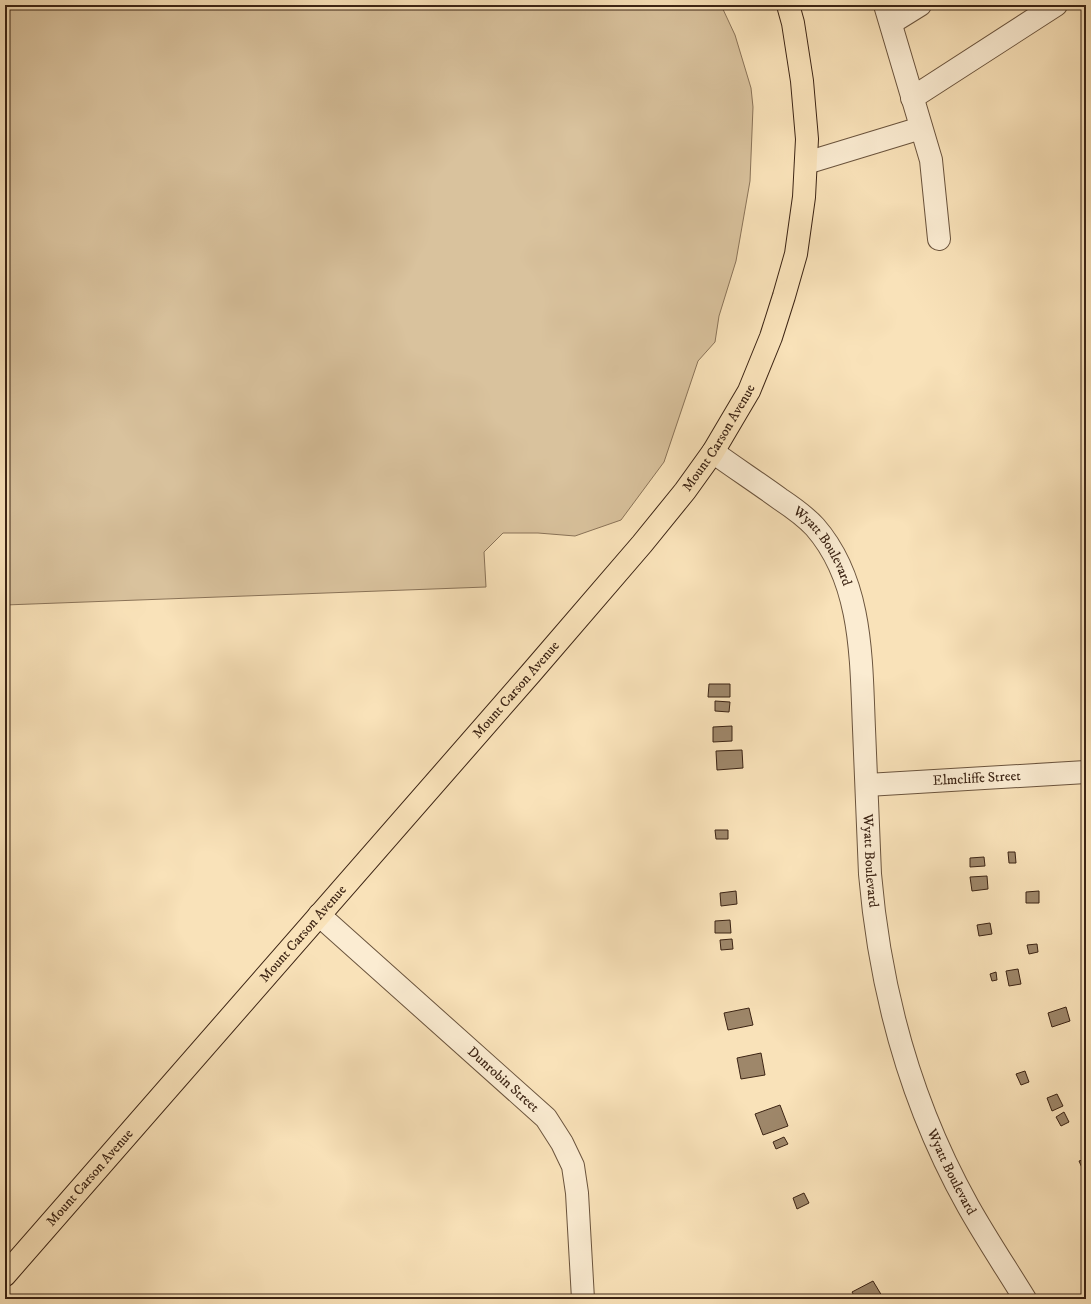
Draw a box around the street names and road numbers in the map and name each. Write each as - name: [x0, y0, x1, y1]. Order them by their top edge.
- street label: Mount Carson Avenue: [678, 382, 760, 495]
- street label: Wyatt Boulevard: [789, 502, 856, 588]
- street label: Mount Carson Avenue: [469, 637, 564, 742]
- street label: Elmcliffe Street: [932, 767, 1022, 790]
- street label: Wyatt Boulevard: [858, 813, 882, 909]
- street label: Mount Carson Avenue: [256, 881, 351, 986]
- street label: Dunrobin Street: [463, 1043, 543, 1117]
- street label: Mount Carson Avenue: [42, 1125, 137, 1230]
- street label: Wyatt Boulevard: [922, 1125, 980, 1218]

